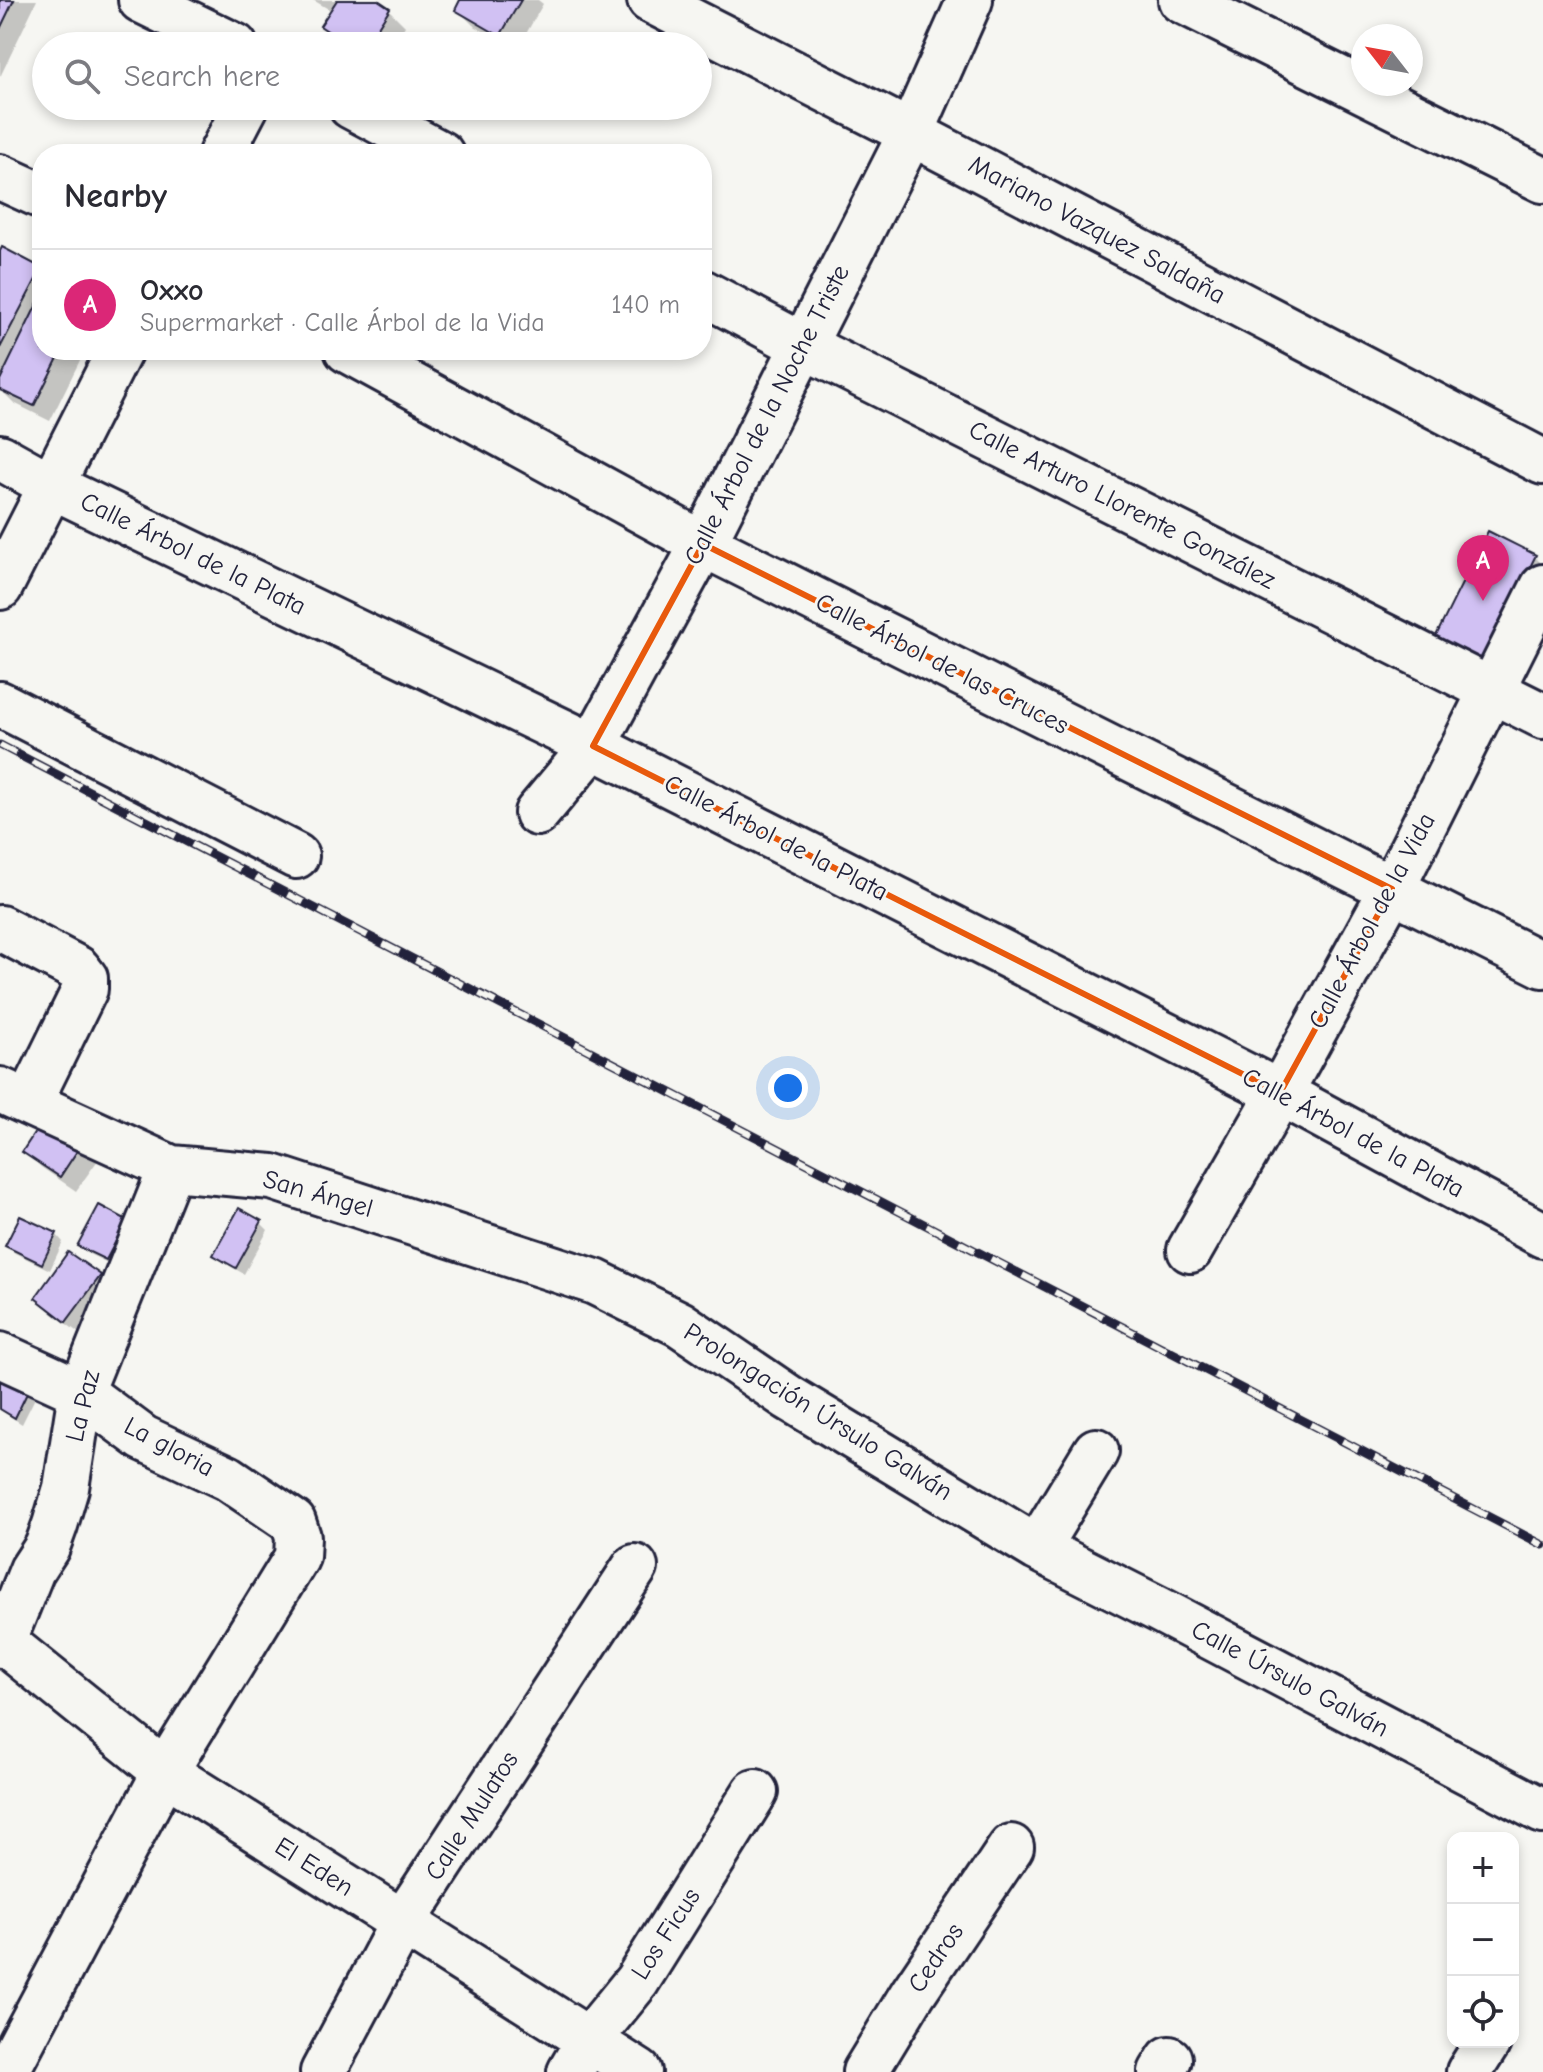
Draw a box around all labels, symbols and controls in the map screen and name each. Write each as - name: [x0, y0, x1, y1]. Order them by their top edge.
- north arrow: [1351, 24, 1423, 96]
- search box: [32, 32, 712, 120]
- icon: search: [60, 54, 104, 98]
- text: Search here: [124, 59, 280, 94]
- street label: Mariano Vazquez Saldaña: [964, 150, 1230, 310]
- text: Nearby: [64, 176, 167, 216]
- street label: Calle Árbol de la Noche Triste: [677, 260, 856, 570]
- text: Oxxo: [140, 273, 203, 308]
- text: A: [83, 290, 97, 320]
- text: 140 m: [611, 290, 680, 320]
- text: Supermarket · Calle Árbol de la Vida: [140, 308, 545, 338]
- street label: Calle Arturo Llorente González: [964, 414, 1280, 596]
- street label: Calle Árbol de la Plata: [75, 485, 311, 622]
- pin: A: [1457, 535, 1509, 601]
- street label: Calle Árbol de las Cruces: [810, 586, 1074, 741]
- street label: Calle Árbol de la Plata: [659, 768, 893, 907]
- street label: Calle Árbol de la Vida: [1301, 807, 1442, 1034]
- street label: Calle Árbol de la Plata: [1237, 1061, 1470, 1204]
- your location: [768, 1068, 808, 1108]
- street label: San Ángel: [260, 1163, 377, 1224]
- street label: Prolongación Úrsulo Galván: [678, 1316, 958, 1507]
- street label: La Paz: [60, 1367, 106, 1445]
- street label: La gloria: [119, 1411, 219, 1483]
- street label: Calle Úrsulo Galván: [1186, 1613, 1394, 1744]
- street label: Calle Mulatos: [419, 1746, 525, 1886]
- street label: El Eden: [269, 1831, 359, 1903]
- map controls: [1447, 1832, 1519, 2048]
- button: +: [1447, 1832, 1519, 1904]
- street label: Los Ficus: [625, 1883, 707, 1985]
- button: −: [1447, 1904, 1519, 1976]
- street label: Cedros: [902, 1918, 970, 1998]
- button: locate: [1447, 1976, 1519, 2048]

